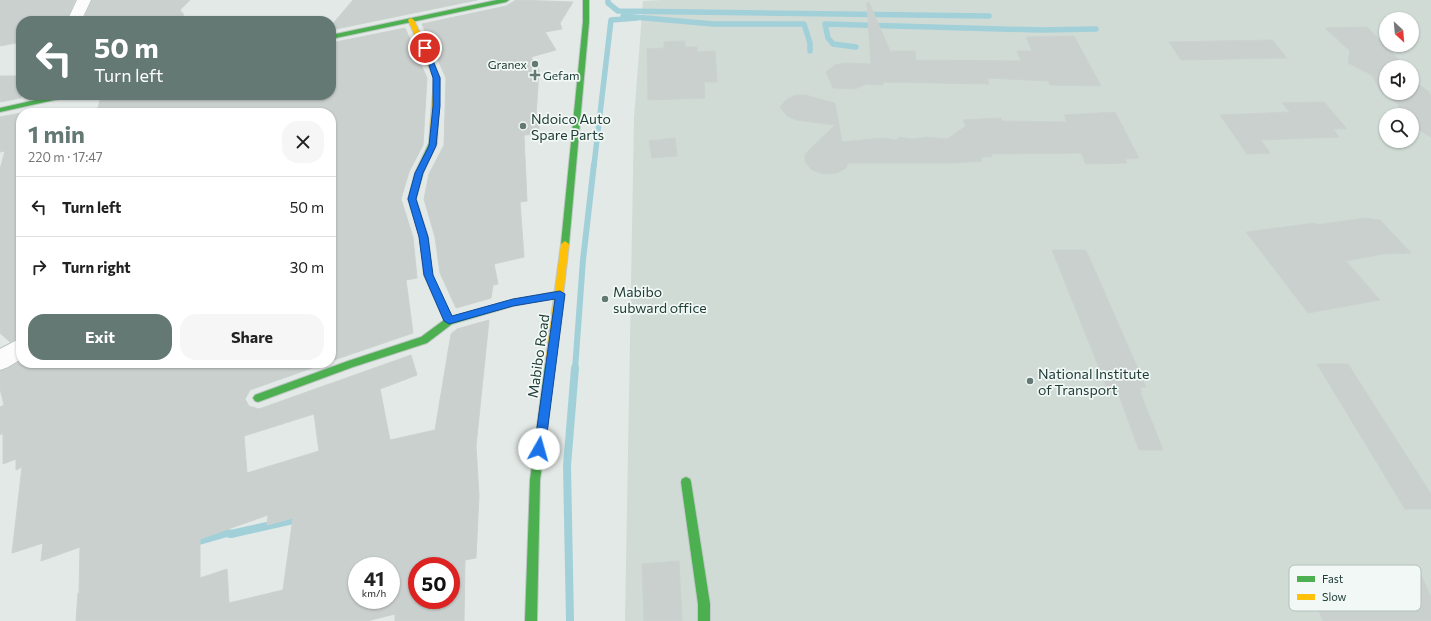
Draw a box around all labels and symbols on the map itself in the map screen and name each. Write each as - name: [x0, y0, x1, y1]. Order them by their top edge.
- north arrow: [1379, 12, 1419, 52]
- pin: [408, 31, 442, 65]
- place label: Granex: [488, 57, 528, 71]
- marker: Granex: [530, 59, 540, 69]
- place label: Gefam: [543, 68, 579, 82]
- marker: Gefam: [530, 70, 540, 80]
- place label: Ndoico Auto Spare Parts: [531, 110, 611, 143]
- marker: Ndoico Auto Spare Parts: [518, 121, 528, 131]
- place label: Mabibo subward office: [613, 283, 707, 316]
- marker: Mabibo subward office: [600, 294, 610, 304]
- street label: Mabibo Road: [524, 313, 552, 399]
- place label: National Institute of Transport: [1038, 365, 1149, 398]
- marker: National Institute of Transport: [1025, 376, 1035, 386]
- position arrow: [518, 428, 560, 470]
- speed limit sign: 50: [408, 557, 460, 609]
- legend: [1289, 565, 1421, 611]
- text: Fast: [1322, 572, 1344, 585]
- text: Slow: [1322, 590, 1347, 603]

